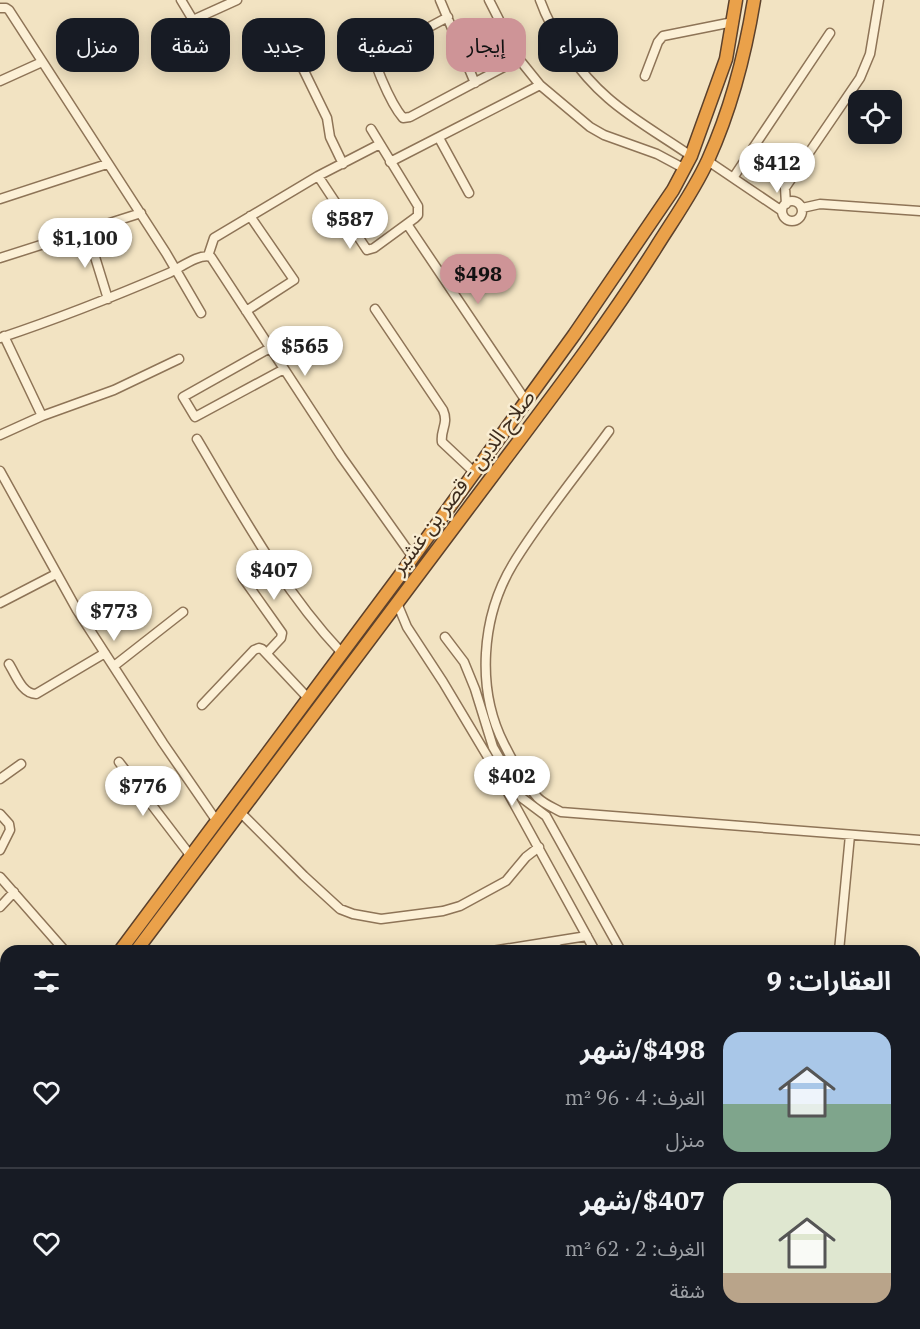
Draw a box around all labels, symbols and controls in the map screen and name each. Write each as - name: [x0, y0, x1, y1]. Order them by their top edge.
- chip: منزل: [56, 18, 139, 72]
- chip: شقة: [151, 18, 230, 72]
- chip: جديد: [242, 18, 325, 72]
- chip: تصفية: [337, 18, 434, 72]
- chip: إيجار: [446, 18, 526, 72]
- chip: شراء: [538, 18, 618, 72]
- map controls: [848, 90, 902, 144]
- button: locate: [848, 90, 902, 144]
- pin: $412: [741, 143, 813, 194]
- text: $412: [753, 149, 801, 176]
- pin: $587: [314, 199, 386, 250]
- text: $587: [326, 205, 374, 232]
- pin: $1,100: [36, 218, 134, 269]
- text: $1,100: [52, 224, 118, 251]
- pin: $498: [442, 254, 514, 305]
- text: $498: [454, 260, 502, 287]
- pin: $565: [269, 326, 341, 377]
- text: $565: [281, 332, 329, 359]
- street label: صلاح الدين - قصر بن غشير: [383, 384, 542, 581]
- pin: $407: [238, 550, 310, 601]
- text: $407: [250, 556, 298, 583]
- pin: $773: [78, 591, 150, 642]
- text: $773: [90, 597, 138, 624]
- pin: $402: [476, 756, 548, 807]
- text: $402: [488, 762, 536, 789]
- pin: $776: [107, 766, 179, 817]
- text: $776: [119, 772, 167, 799]
- text: العقارات: 9: [767, 963, 891, 997]
- icon: filters: [30, 965, 63, 998]
- text: $498/شهر: [580, 1032, 705, 1066]
- icon: home: [771, 1056, 843, 1128]
- icon: heart: [30, 1076, 63, 1109]
- text: الغرف: 4 · 96 m²: [565, 1084, 705, 1111]
- text: منزل: [666, 1126, 705, 1153]
- text: $407/شهر: [580, 1183, 705, 1217]
- icon: home: [771, 1207, 843, 1279]
- icon: heart: [30, 1227, 63, 1260]
- text: الغرف: 2 · 62 m²: [565, 1235, 705, 1262]
- text: شقة: [670, 1277, 705, 1304]

